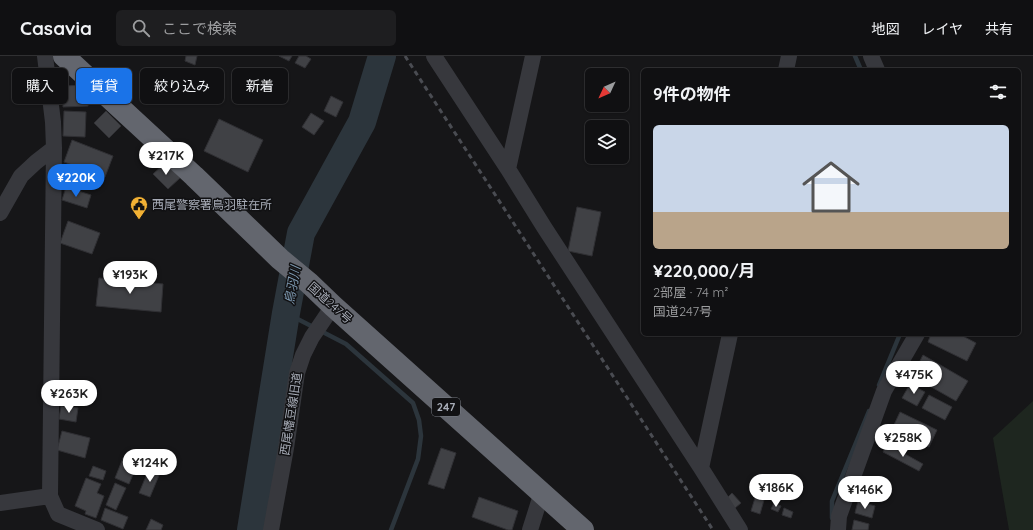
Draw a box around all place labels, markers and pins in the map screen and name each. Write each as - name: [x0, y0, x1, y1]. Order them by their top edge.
- pin: ¥217K: [138, 142, 194, 176]
- pin: ¥220K: [48, 164, 104, 198]
- public building icon: 西尾警察署鳥羽駐在所: [129, 195, 149, 220]
- place label: 西尾警察署鳥羽駐在所: [152, 197, 272, 212]
- pin: ¥193K: [102, 261, 158, 295]
- pin: ¥475K: [886, 361, 942, 395]
- pin: ¥263K: [41, 380, 97, 414]
- pin: ¥258K: [875, 424, 931, 458]
- pin: ¥124K: [122, 449, 178, 483]
- pin: ¥186K: [748, 474, 804, 508]
- pin: ¥146K: [837, 476, 893, 510]

